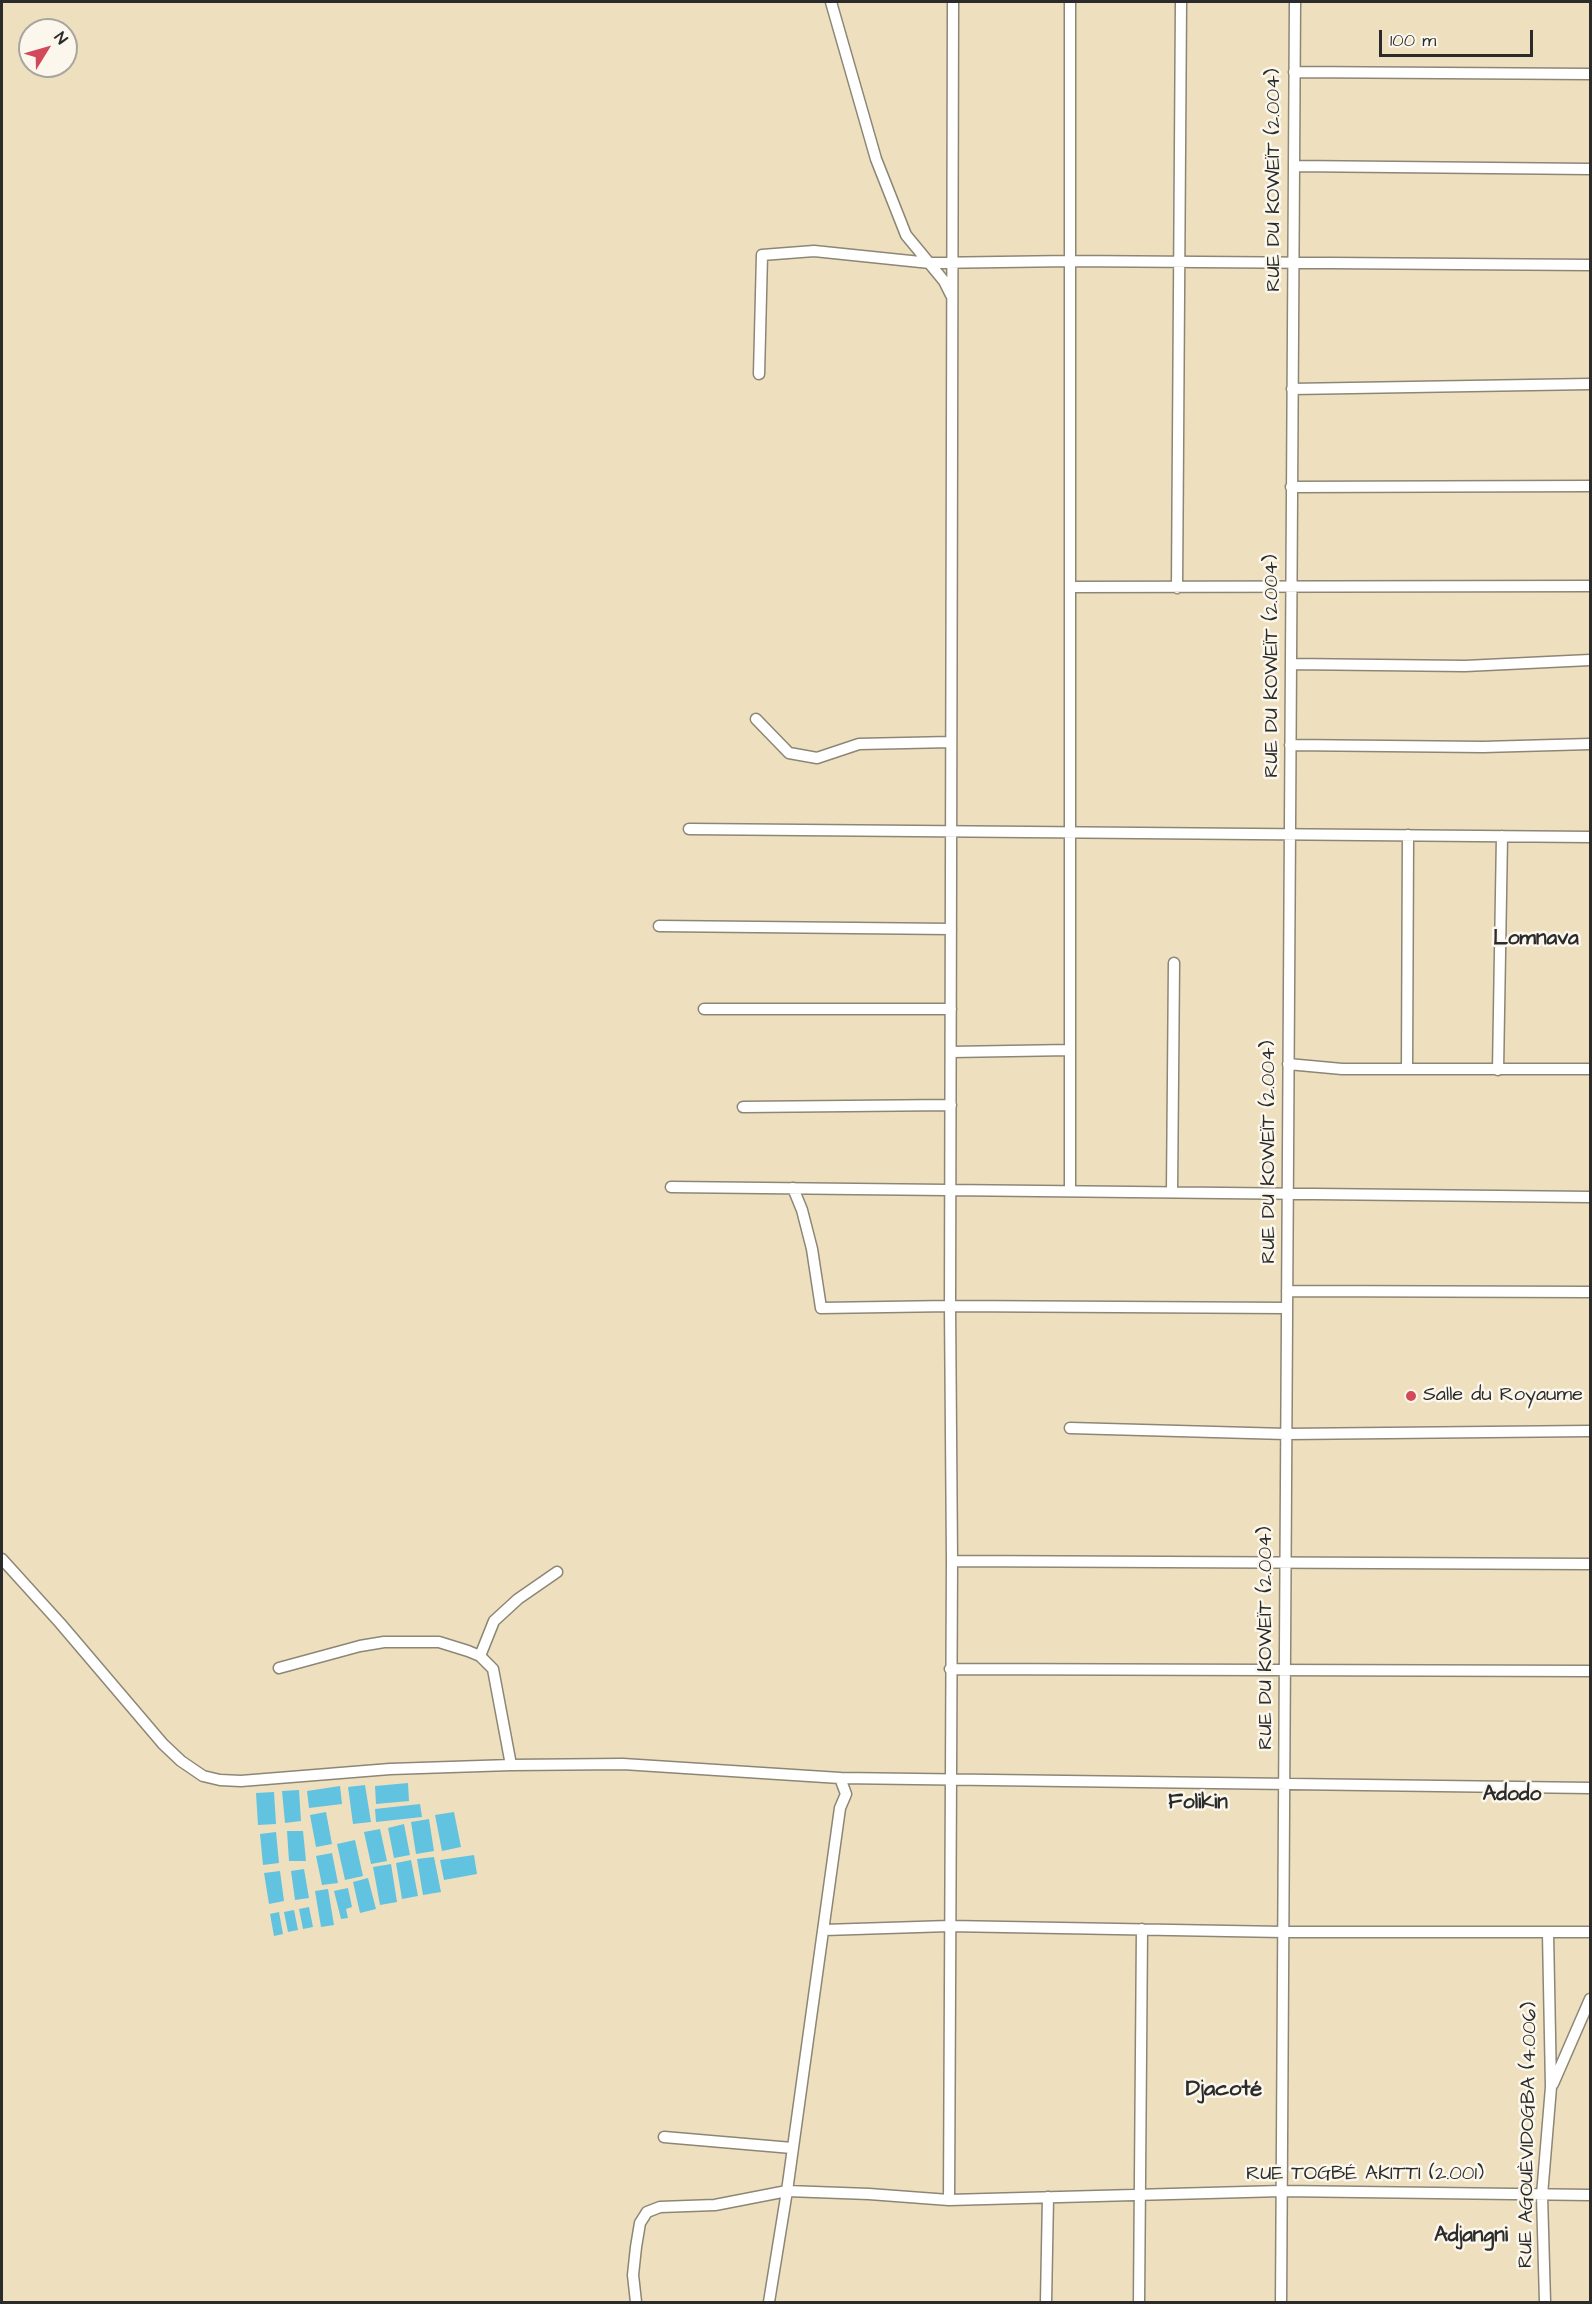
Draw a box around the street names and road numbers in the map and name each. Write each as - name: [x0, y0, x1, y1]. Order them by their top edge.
- street label: RUE DU KOWEÏT (2.004): [1263, 68, 1287, 292]
- street label: RUE DU KOWEÏT (2.004): [1261, 554, 1285, 778]
- street label: RUE DU KOWEÏT (2.004): [1258, 1040, 1282, 1264]
- street label: RUE DU KOWEÏT (2.004): [1255, 1526, 1279, 1750]
- street label: RUE AGOUÈVIDOGBA (4.006): [1515, 2002, 1543, 2268]
- street label: RUE TOGBÉ AKITTI (2.001): [1246, 2163, 1484, 2187]

